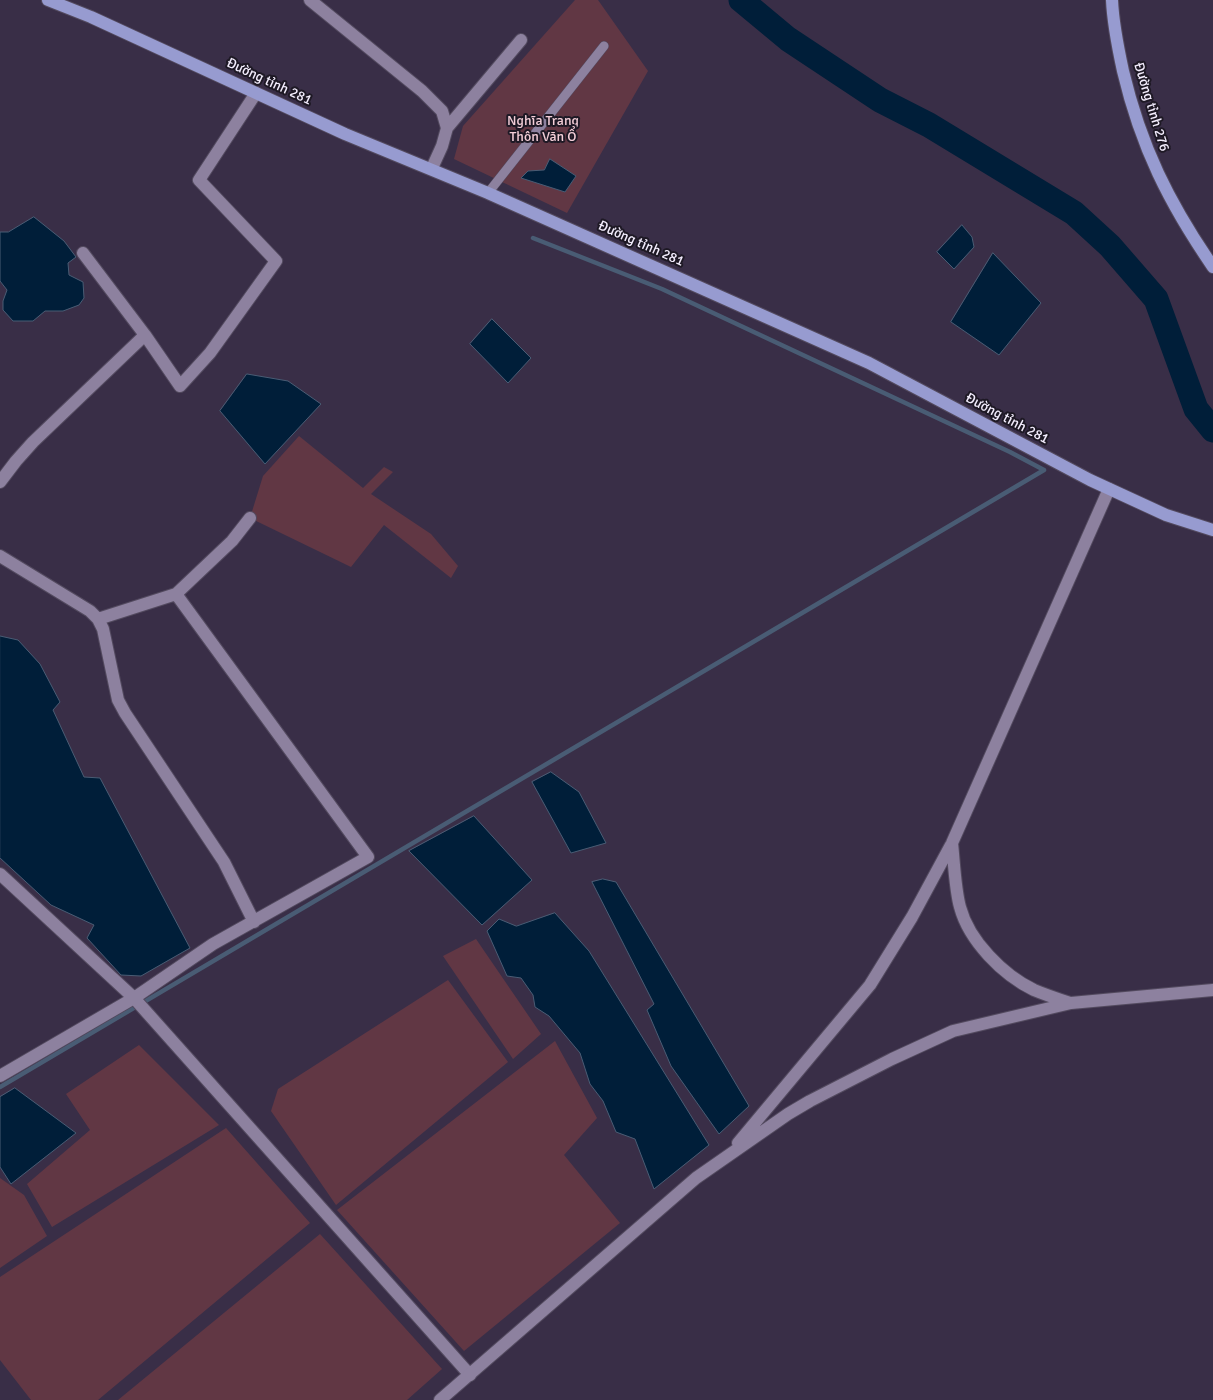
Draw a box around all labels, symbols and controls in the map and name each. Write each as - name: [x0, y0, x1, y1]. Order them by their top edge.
- street label: Đường tỉnh 281: [224, 55, 314, 109]
- street label: Đường tỉnh 276: [1129, 60, 1173, 154]
- park label: Nghĩa Trang Thôn Văn Ổ: [507, 113, 579, 146]
- street label: Đường tỉnh 281: [595, 218, 687, 270]
- street label: Đường tỉnh 281: [962, 390, 1052, 448]

